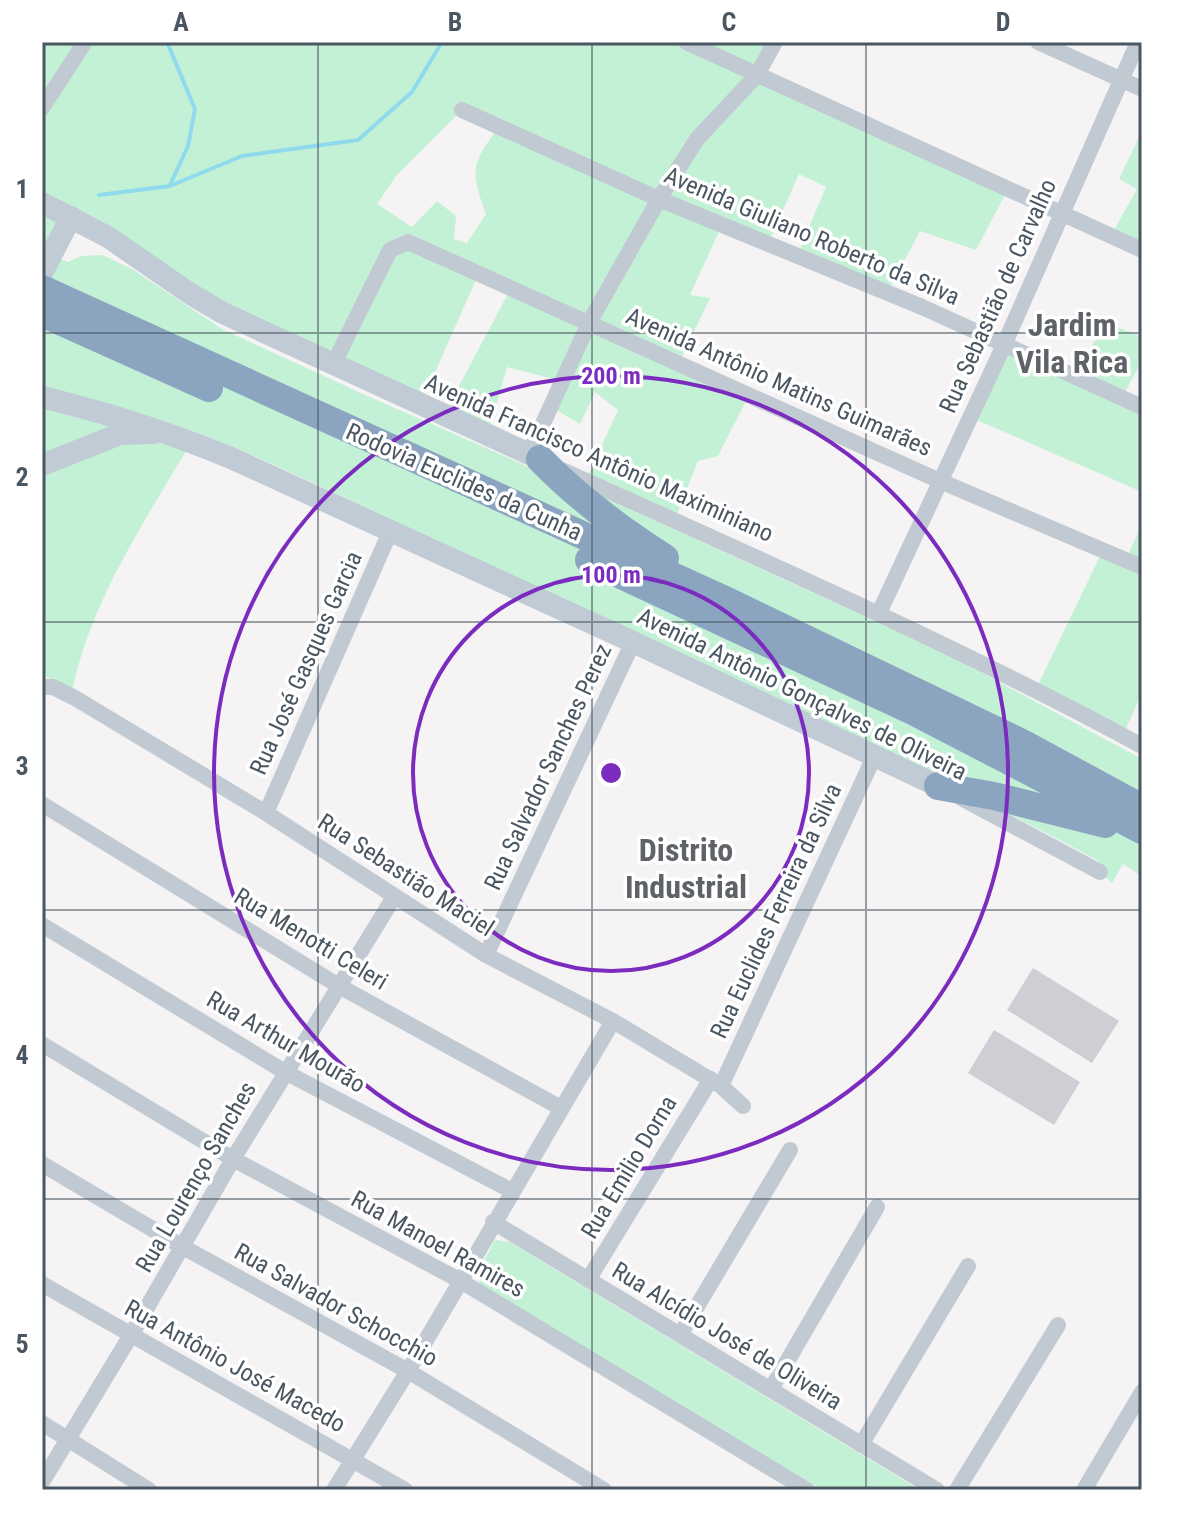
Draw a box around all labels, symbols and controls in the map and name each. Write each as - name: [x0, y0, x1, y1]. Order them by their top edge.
- text: A: [173, 7, 189, 37]
- text: B: [448, 7, 462, 37]
- text: C: [722, 7, 737, 37]
- text: D: [996, 7, 1010, 37]
- street label: Avenida Giuliano Roberto da Silva: [660, 161, 964, 311]
- text: 1: [15, 174, 29, 204]
- street label: Rua Sebastião de Carvalho: [934, 175, 1062, 417]
- street label: Avenida Antônio Matins Guimarães: [622, 302, 936, 462]
- district label: Jardim Vila Rica: [1016, 306, 1128, 381]
- text: 200 m: [581, 362, 641, 390]
- street label: Avenida Francisco Antônio Maximiniano: [420, 368, 778, 548]
- street label: Rodovia Euclides da Cunha: [342, 417, 586, 547]
- text: 2: [15, 462, 29, 492]
- street label: Rua José Gasques Garcia: [244, 547, 368, 779]
- text: 100 m: [581, 561, 641, 589]
- street label: Avenida Antônio Gonçalves de Oliveira: [633, 602, 971, 786]
- street label: Rua Salvador Sanches Perez: [479, 639, 617, 895]
- text: 3: [15, 751, 29, 781]
- centre of rings: [597, 759, 625, 787]
- street label: Rua Euclides Ferreira da Silva: [705, 779, 847, 1043]
- street label: Rua Sebastião Maciel: [313, 808, 499, 942]
- district label: Distrito Industrial: [625, 831, 747, 906]
- street label: Rua Menotti Celeri: [229, 882, 393, 996]
- street label: Rua Arthur Mourão: [202, 985, 370, 1099]
- text: 4: [15, 1040, 29, 1070]
- street label: Rua Lourenço Sanches: [130, 1077, 262, 1277]
- street label: Rua Emilio Dorna: [575, 1091, 683, 1243]
- street label: Rua Manoel Ramires: [346, 1185, 530, 1303]
- street label: Rua Salvador Schocchio: [230, 1238, 442, 1372]
- street label: Rua Alcídio José de Oliveira: [607, 1256, 847, 1416]
- street label: Rua Antônio José Macedo: [120, 1294, 350, 1438]
- text: 5: [15, 1329, 29, 1359]

